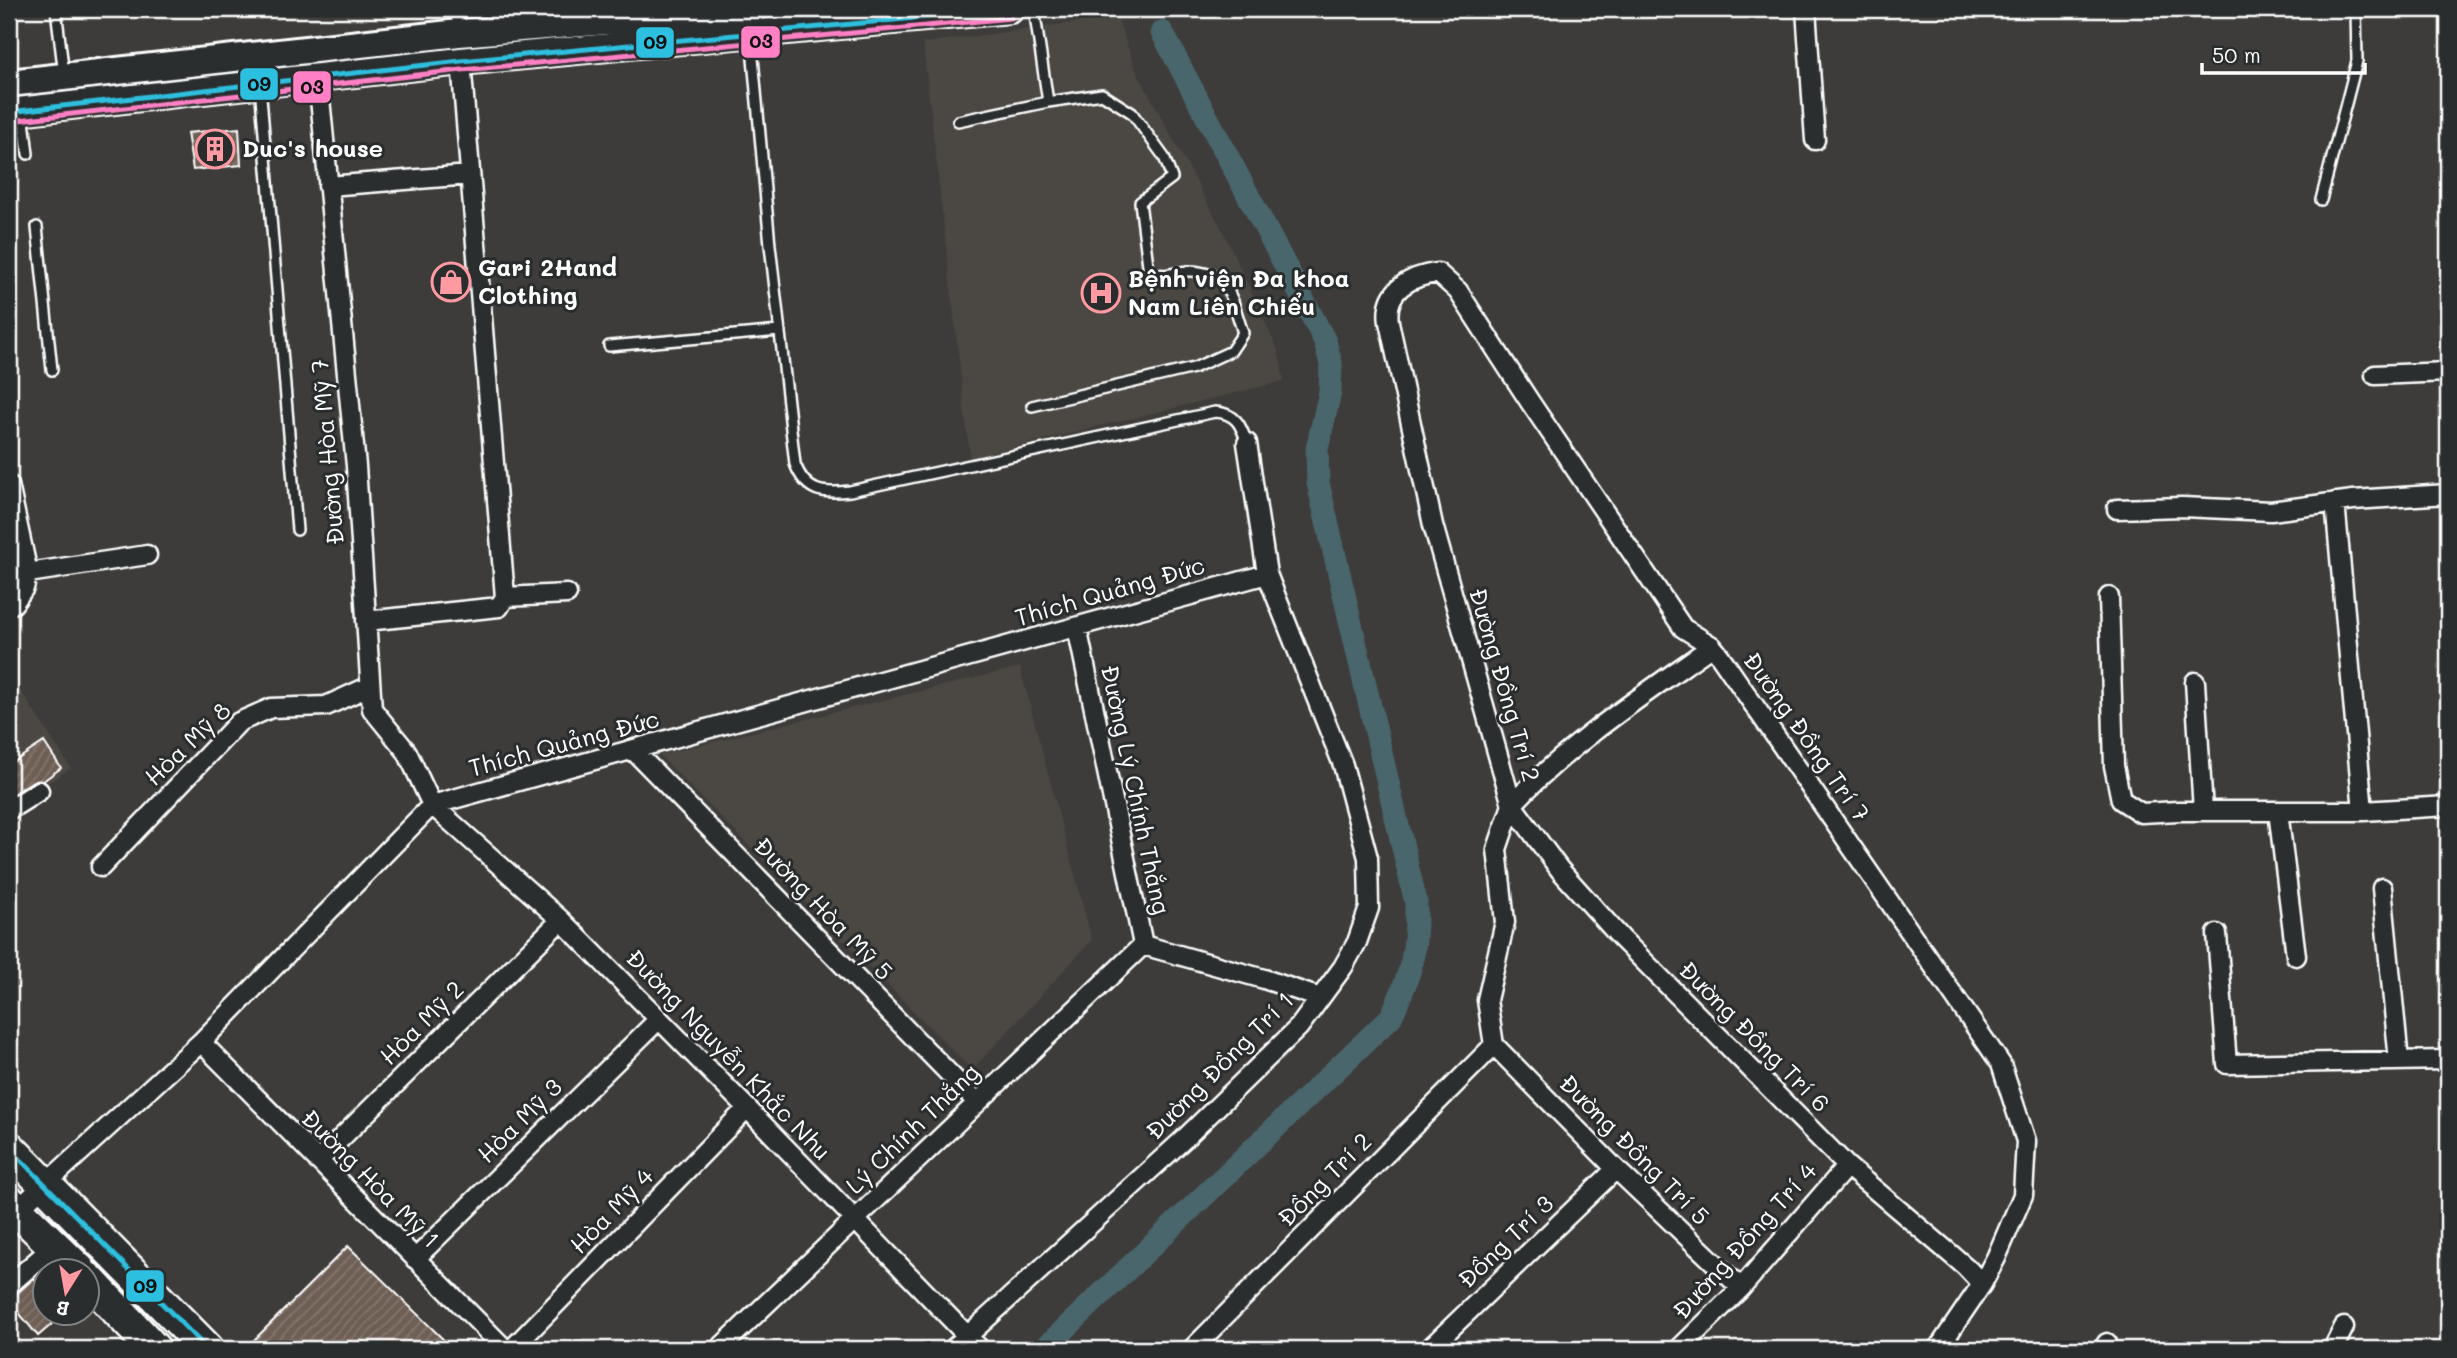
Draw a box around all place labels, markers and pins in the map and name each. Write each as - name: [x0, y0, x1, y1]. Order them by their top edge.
- building icon: Duc's house: [194, 128, 236, 170]
- place label: Duc's house: [242, 132, 383, 163]
- place label: Gari 2Hand Clothing: [478, 251, 617, 310]
- shop icon: Gari 2Hand Clothing: [430, 261, 472, 303]
- place label: Bệnh viện Đa khoa Nam Liên Chiểu: [1128, 262, 1349, 321]
- hospital icon: Bệnh viện Đa khoa Nam Liên Chiểu: [1080, 272, 1122, 314]

